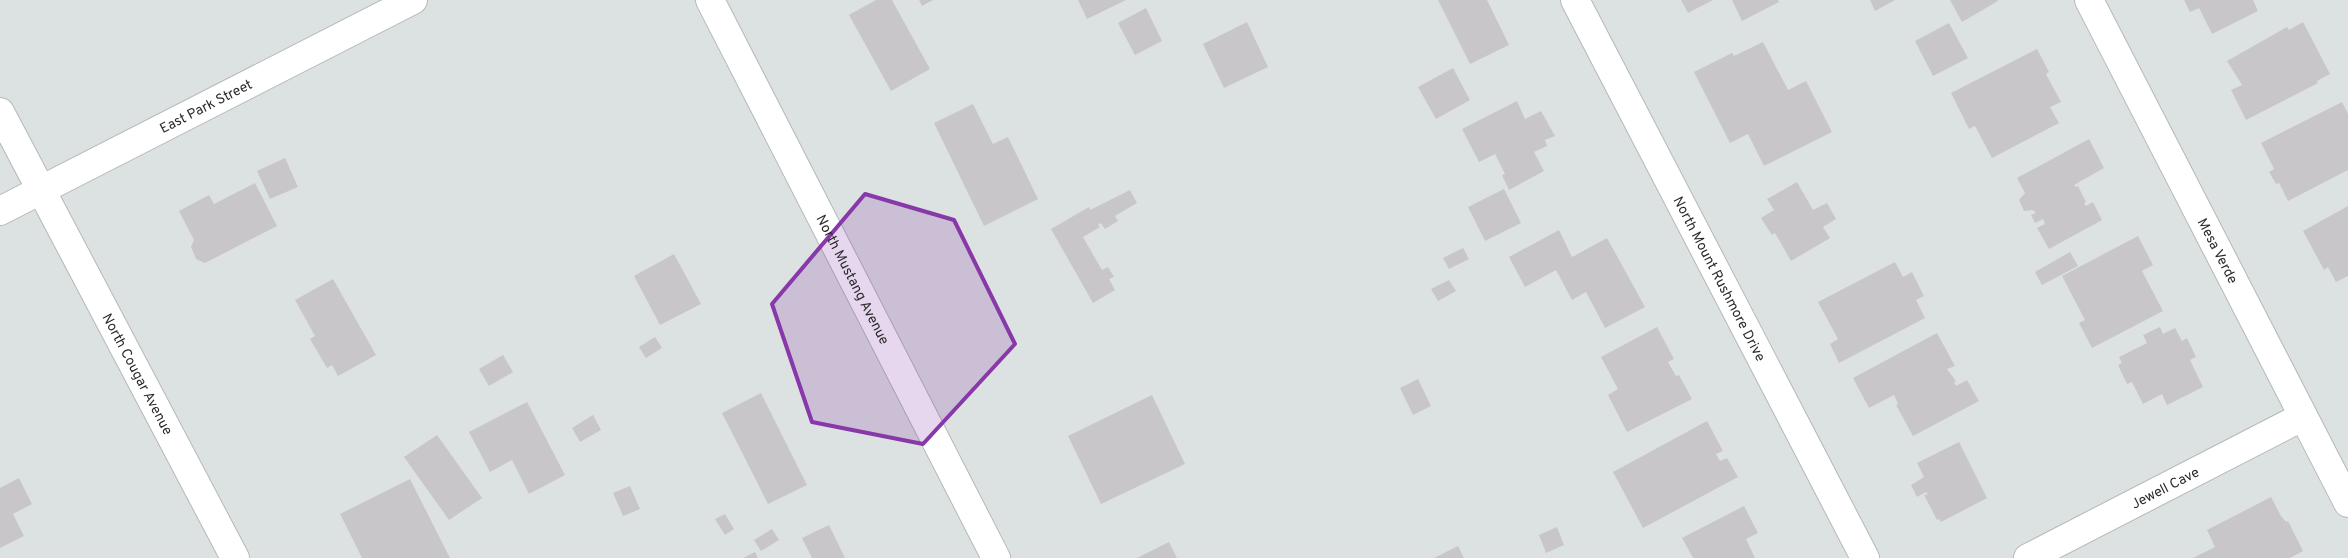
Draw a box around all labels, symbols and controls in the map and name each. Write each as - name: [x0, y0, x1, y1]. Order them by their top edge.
- street label: East Park Street: [157, 77, 255, 138]
- street label: North Mount Rushmore Drive: [1669, 194, 1768, 365]
- street label: North Mustang Avenue: [812, 212, 892, 348]
- street label: Mesa Verde: [2193, 216, 2241, 287]
- street label: North Cougar Avenue: [98, 311, 176, 438]
- street label: Jewell Cave: [2129, 464, 2202, 513]

